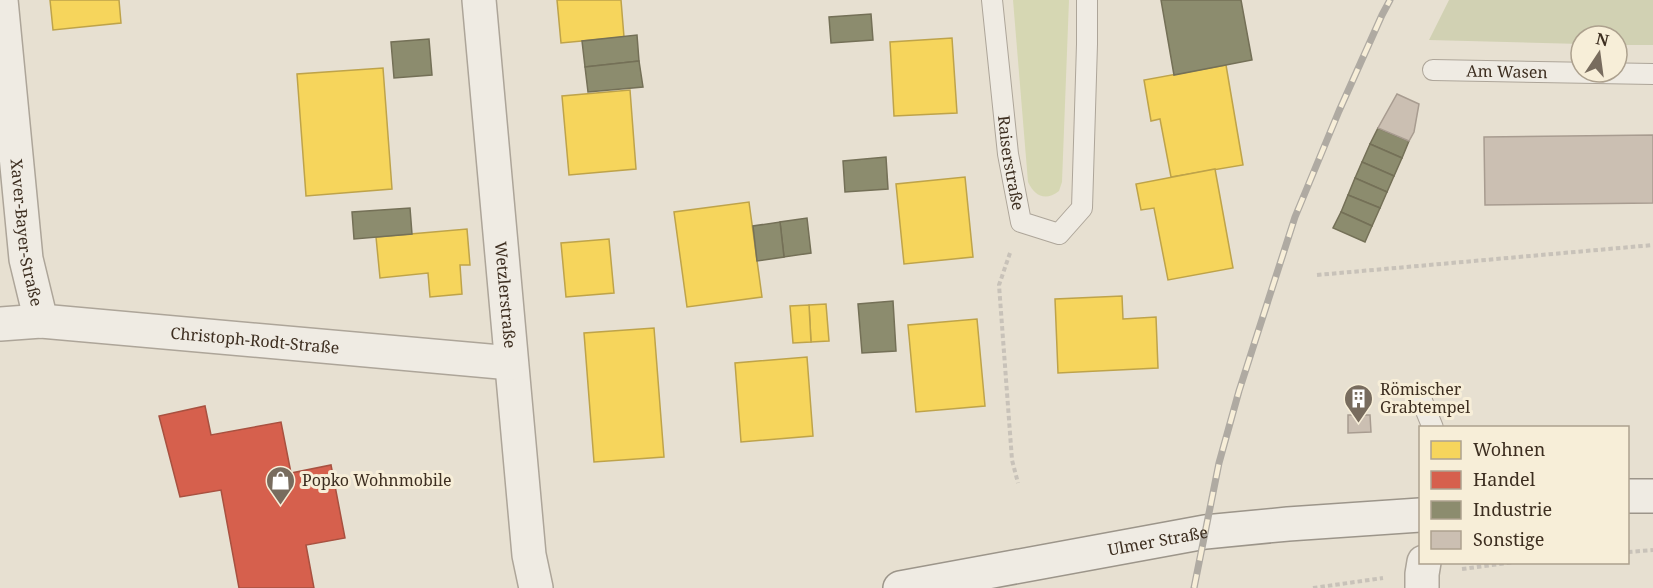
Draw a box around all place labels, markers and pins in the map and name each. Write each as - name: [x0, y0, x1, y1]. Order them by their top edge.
- place label: Römischer Grabtempel: [1380, 378, 1470, 418]
- building icon: Römischer Grabtempel: [1343, 382, 1375, 424]
- shop icon: Popko Wohnmobile: [265, 464, 297, 506]
- place label: Popko Wohnmobile: [302, 469, 451, 491]

